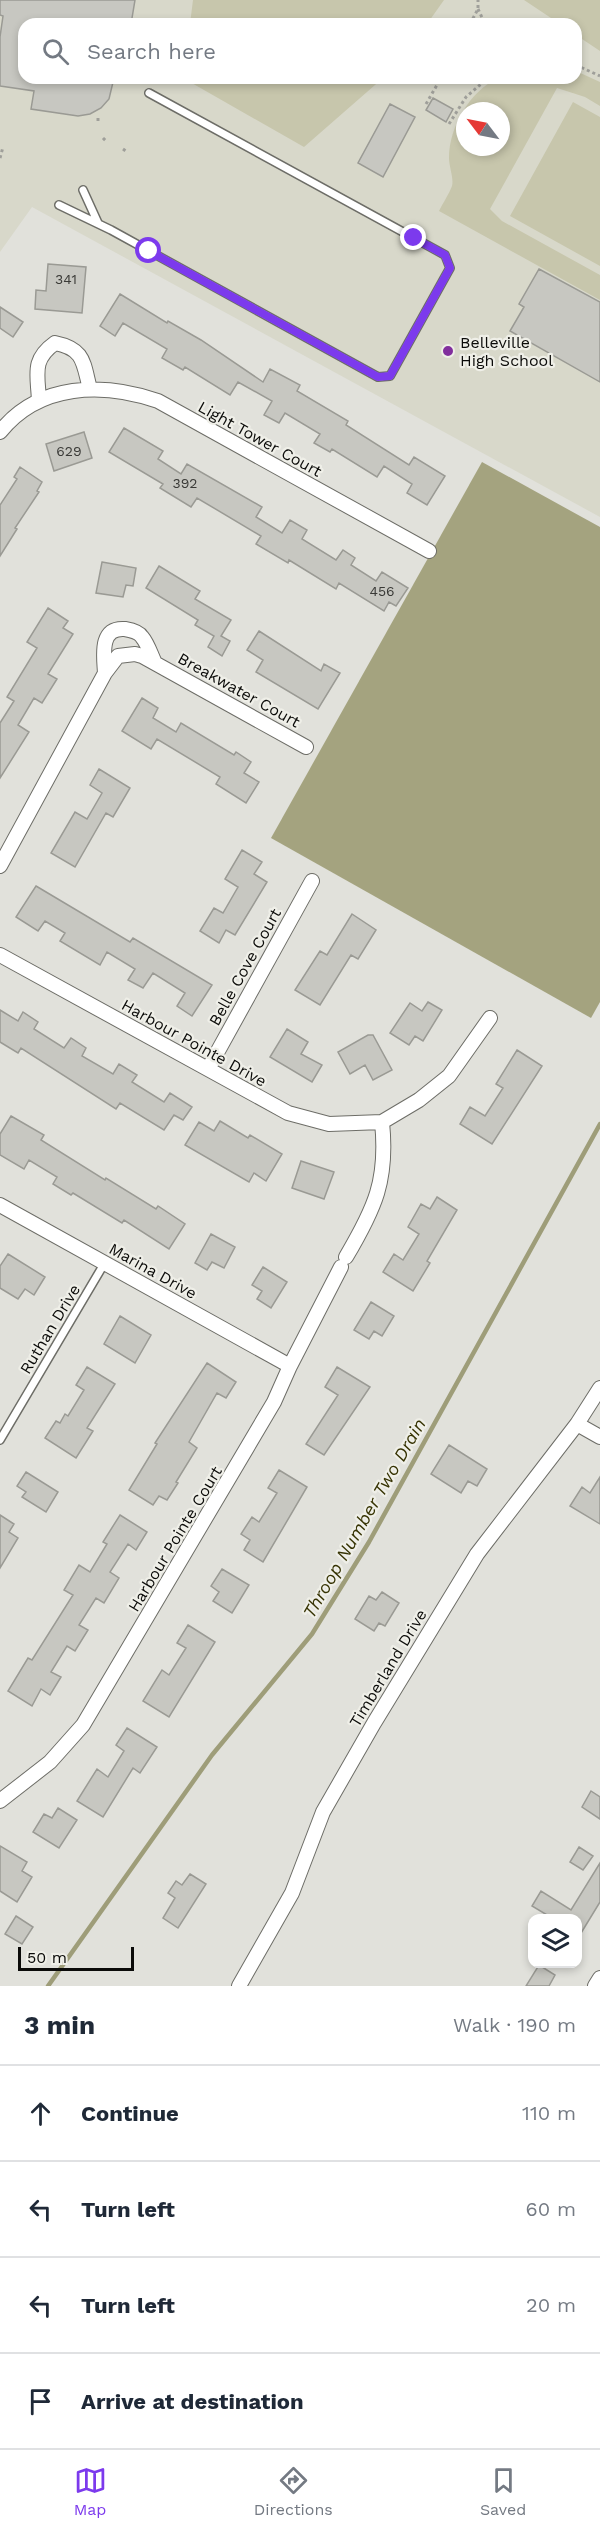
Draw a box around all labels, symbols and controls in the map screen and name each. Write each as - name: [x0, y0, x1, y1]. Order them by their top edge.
- search box: [18, 18, 582, 84]
- icon: search: [39, 35, 72, 68]
- text: Search here: [87, 39, 216, 64]
- north arrow: [456, 102, 510, 156]
- route end: [400, 224, 426, 250]
- route start: [135, 237, 161, 263]
- house number: 341: [55, 271, 77, 287]
- place label: Belleville High School: [460, 333, 553, 370]
- marker: Belleville High School: [441, 344, 455, 358]
- street label: Light Tower Court: [195, 397, 325, 481]
- house number: 629: [56, 443, 82, 459]
- house number: 392: [173, 475, 197, 491]
- house number: 456: [369, 583, 395, 599]
- street label: Breakwater Court: [175, 649, 304, 732]
- street label: Belle Cove Court: [205, 905, 285, 1029]
- street label: Harbour Pointe Drive: [118, 995, 270, 1091]
- street label: Marina Drive: [106, 1239, 200, 1303]
- street label: Ruthan Drive: [16, 1281, 84, 1377]
- water label: Throop Number Two Drain: [298, 1415, 430, 1621]
- street label: Harbour Pointe Court: [124, 1463, 226, 1615]
- street label: Timberland Drive: [345, 1606, 431, 1730]
- map controls: [528, 1914, 582, 1968]
- button: layers: [528, 1914, 582, 1968]
- scale bar: [18, 1944, 134, 1972]
- text: 50 m: [27, 1948, 67, 1967]
- text: 3 min: [24, 2010, 95, 2040]
- text: Walk · 190 m: [453, 2013, 576, 2037]
- icon: ahead: [24, 2097, 57, 2130]
- text: Continue: [81, 2101, 179, 2126]
- text: 110 m: [522, 2101, 576, 2125]
- icon: left: [24, 2193, 57, 2226]
- text: Turn left: [81, 2197, 175, 2222]
- text: 60 m: [526, 2197, 576, 2221]
- icon: left: [24, 2289, 57, 2322]
- text: Turn left: [81, 2293, 175, 2318]
- text: 20 m: [526, 2293, 576, 2317]
- icon: arrive: [24, 2385, 57, 2418]
- text: Arrive at destination: [81, 2389, 304, 2414]
- tab: Map: [74, 2464, 107, 2519]
- tab: Directions: [254, 2464, 333, 2519]
- tab: Saved: [480, 2464, 526, 2519]

